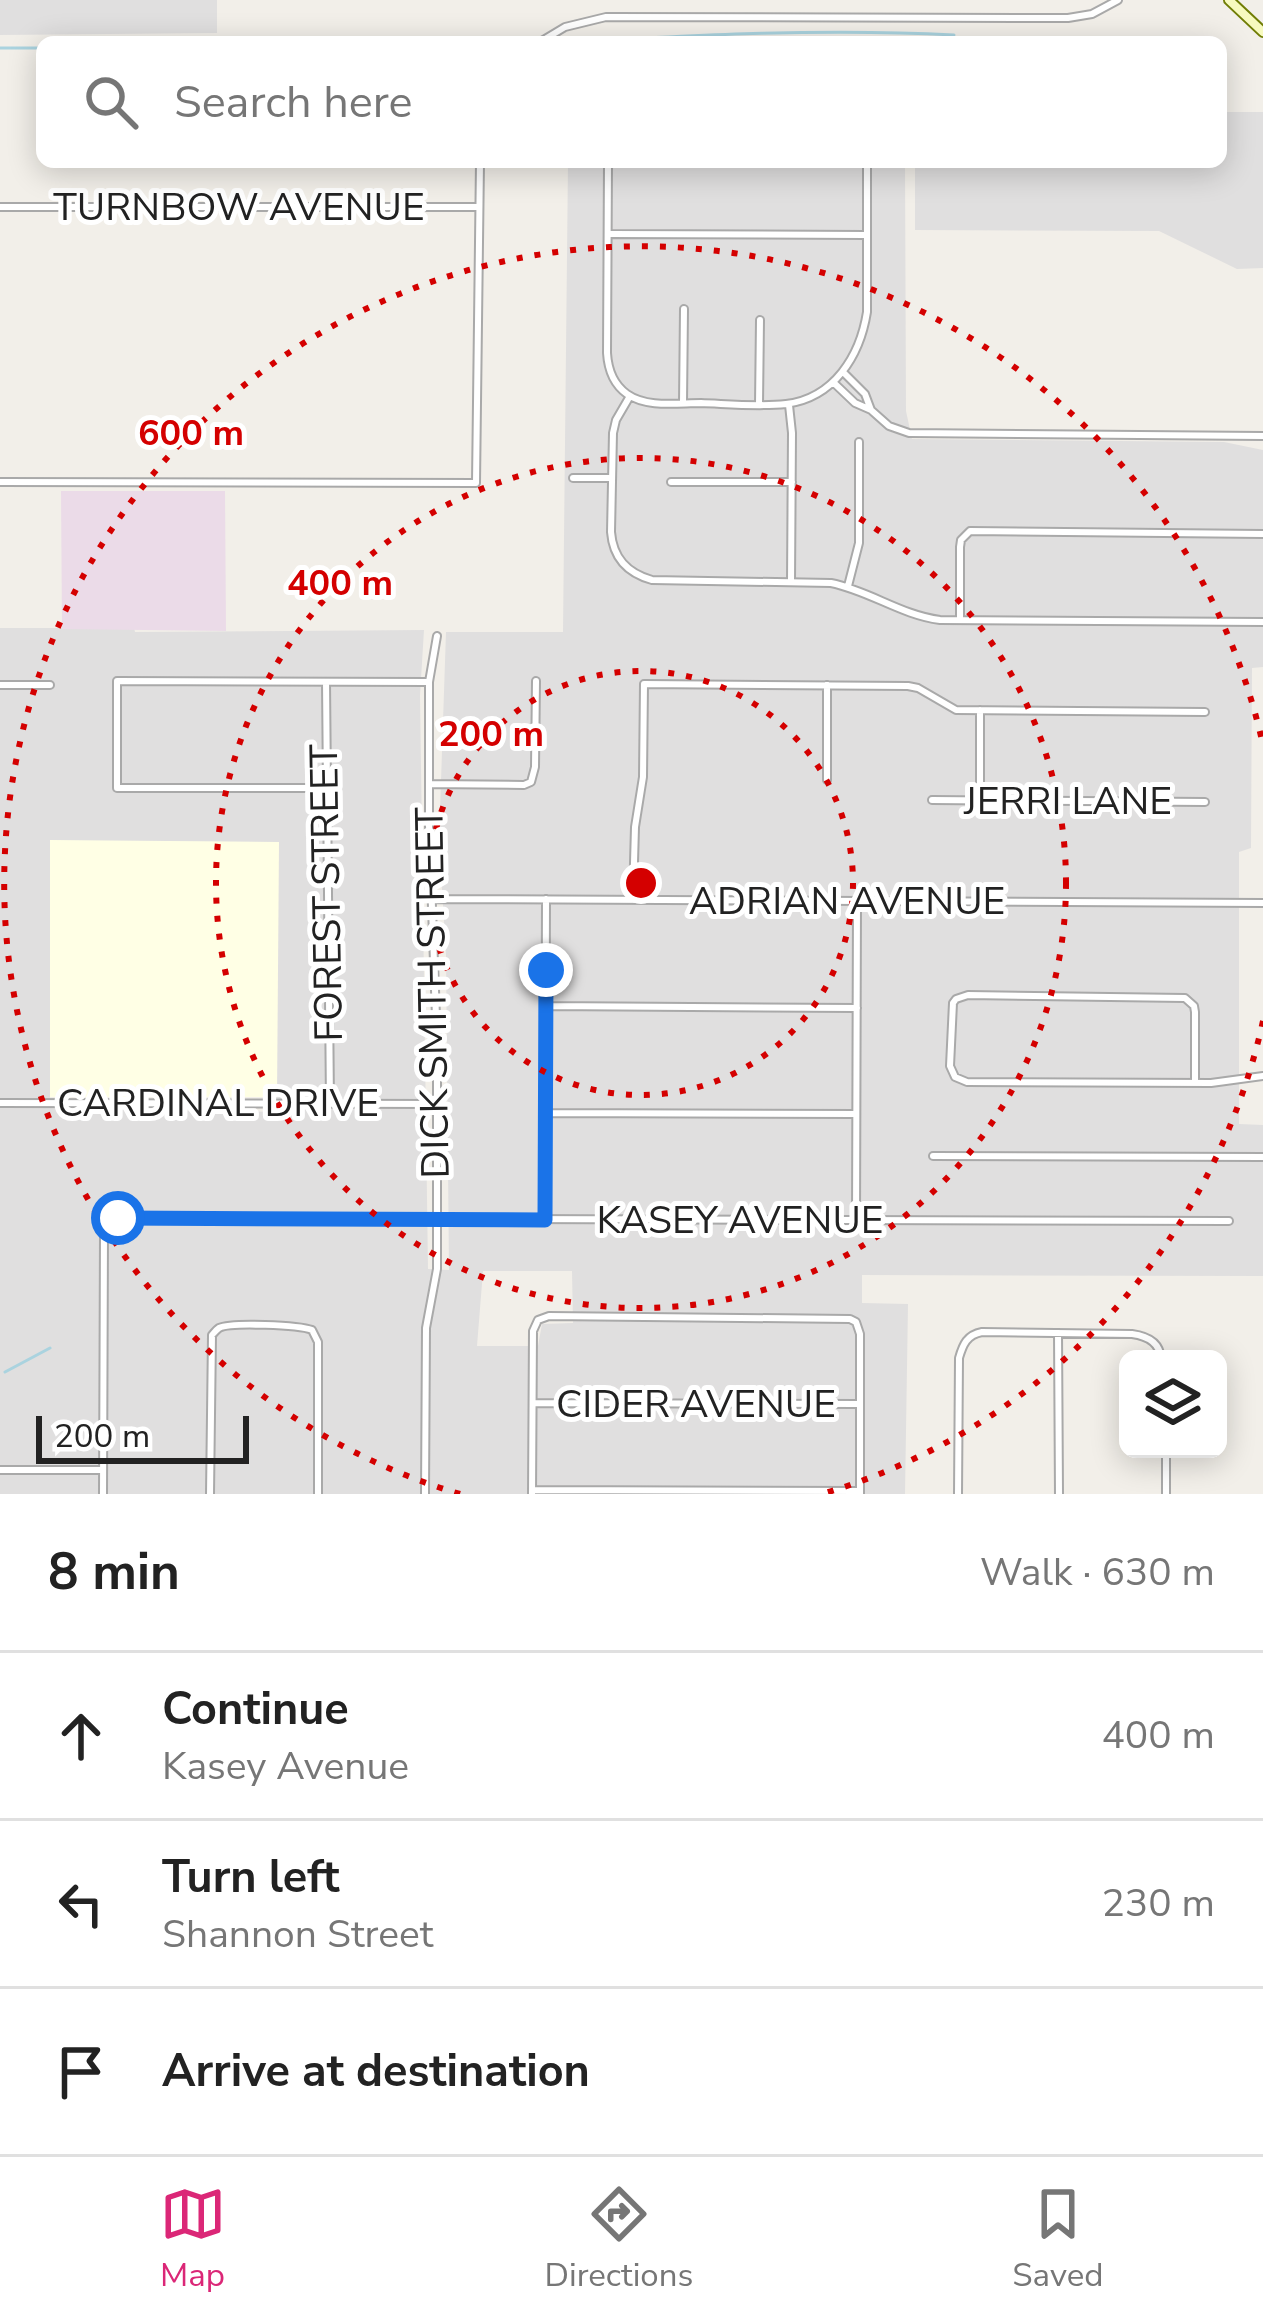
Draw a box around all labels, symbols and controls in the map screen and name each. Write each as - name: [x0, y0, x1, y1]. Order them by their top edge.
- search box: [36, 36, 1227, 168]
- icon: search: [78, 69, 144, 135]
- text: Search here: [174, 72, 413, 133]
- street label: TURNBOW AVENUE: [53, 181, 425, 234]
- text: 600 m: [138, 409, 244, 458]
- text: 400 m: [287, 559, 393, 608]
- text: 200 m: [438, 710, 544, 759]
- street label: FOREST STREET: [298, 743, 356, 1042]
- street label: JERRI LANE: [963, 775, 1172, 828]
- street label: DICK SMITH STREET: [403, 806, 463, 1179]
- centre of rings: [620, 862, 662, 904]
- street label: ADRIAN AVENUE: [689, 875, 1005, 928]
- route end: [519, 943, 573, 997]
- street label: CARDINAL DRIVE: [57, 1077, 379, 1130]
- route start: [91, 1191, 145, 1245]
- street label: KASEY AVENUE: [596, 1194, 884, 1247]
- map controls: [1119, 1350, 1227, 1458]
- button: layers: [1119, 1350, 1227, 1458]
- street label: CIDER AVENUE: [556, 1378, 836, 1431]
- scale bar: [36, 1410, 249, 1463]
- text: 200 m: [54, 1414, 150, 1459]
- text: 8 min: [48, 1537, 180, 1607]
- text: Walk · 630 m: [980, 1546, 1215, 1599]
- text: Continue: [162, 1679, 349, 1740]
- icon: ahead: [48, 1703, 114, 1769]
- text: 400 m: [1101, 1709, 1215, 1762]
- text: Kasey Avenue: [162, 1740, 409, 1793]
- text: Turn left: [162, 1847, 340, 1908]
- icon: left: [48, 1871, 114, 1937]
- text: 230 m: [1101, 1877, 1215, 1930]
- text: Shannon Street: [162, 1908, 433, 1961]
- icon: arrive: [48, 2039, 114, 2105]
- text: Arrive at destination: [162, 2041, 590, 2102]
- tab: Map: [160, 2181, 226, 2298]
- tab: Directions: [545, 2181, 693, 2298]
- tab: Saved: [1012, 2181, 1103, 2298]

